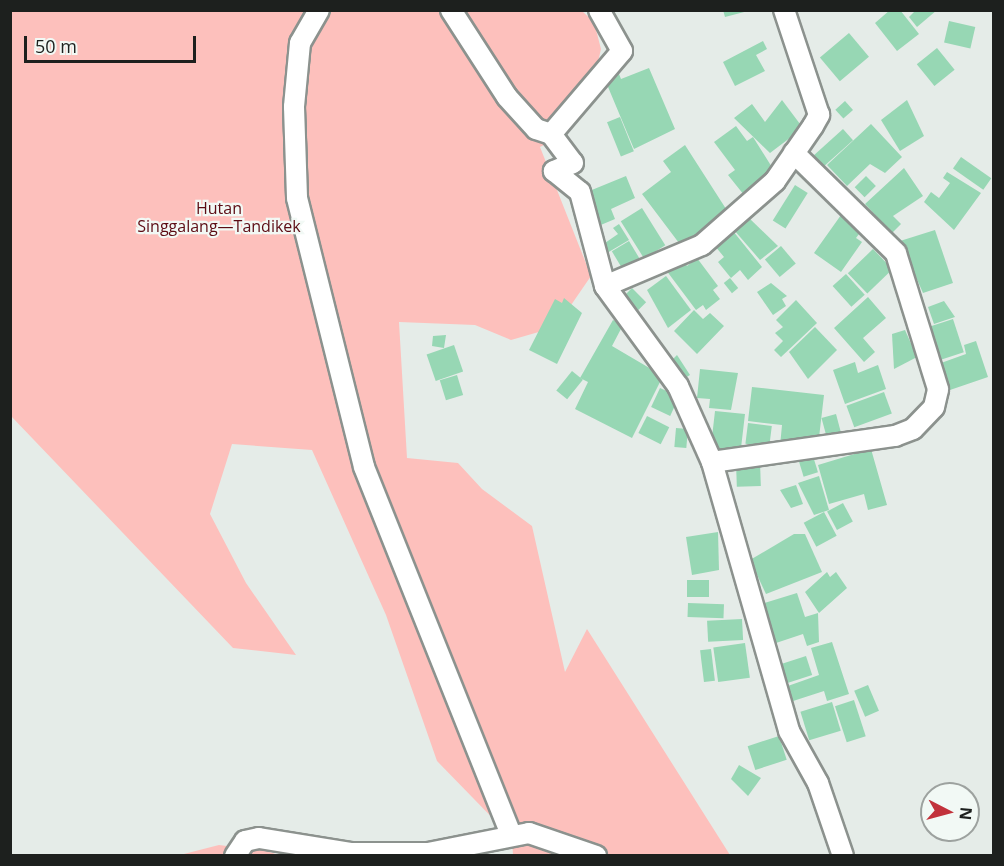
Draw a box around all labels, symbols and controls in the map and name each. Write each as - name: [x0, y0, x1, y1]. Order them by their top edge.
- scale bar: [27, 24, 200, 62]
- text: 50 m: [35, 34, 77, 58]
- park label: Hutan Singgalang—Tandikek: [137, 198, 301, 236]
- north arrow: [920, 782, 980, 842]
- text: N: [954, 806, 978, 821]

